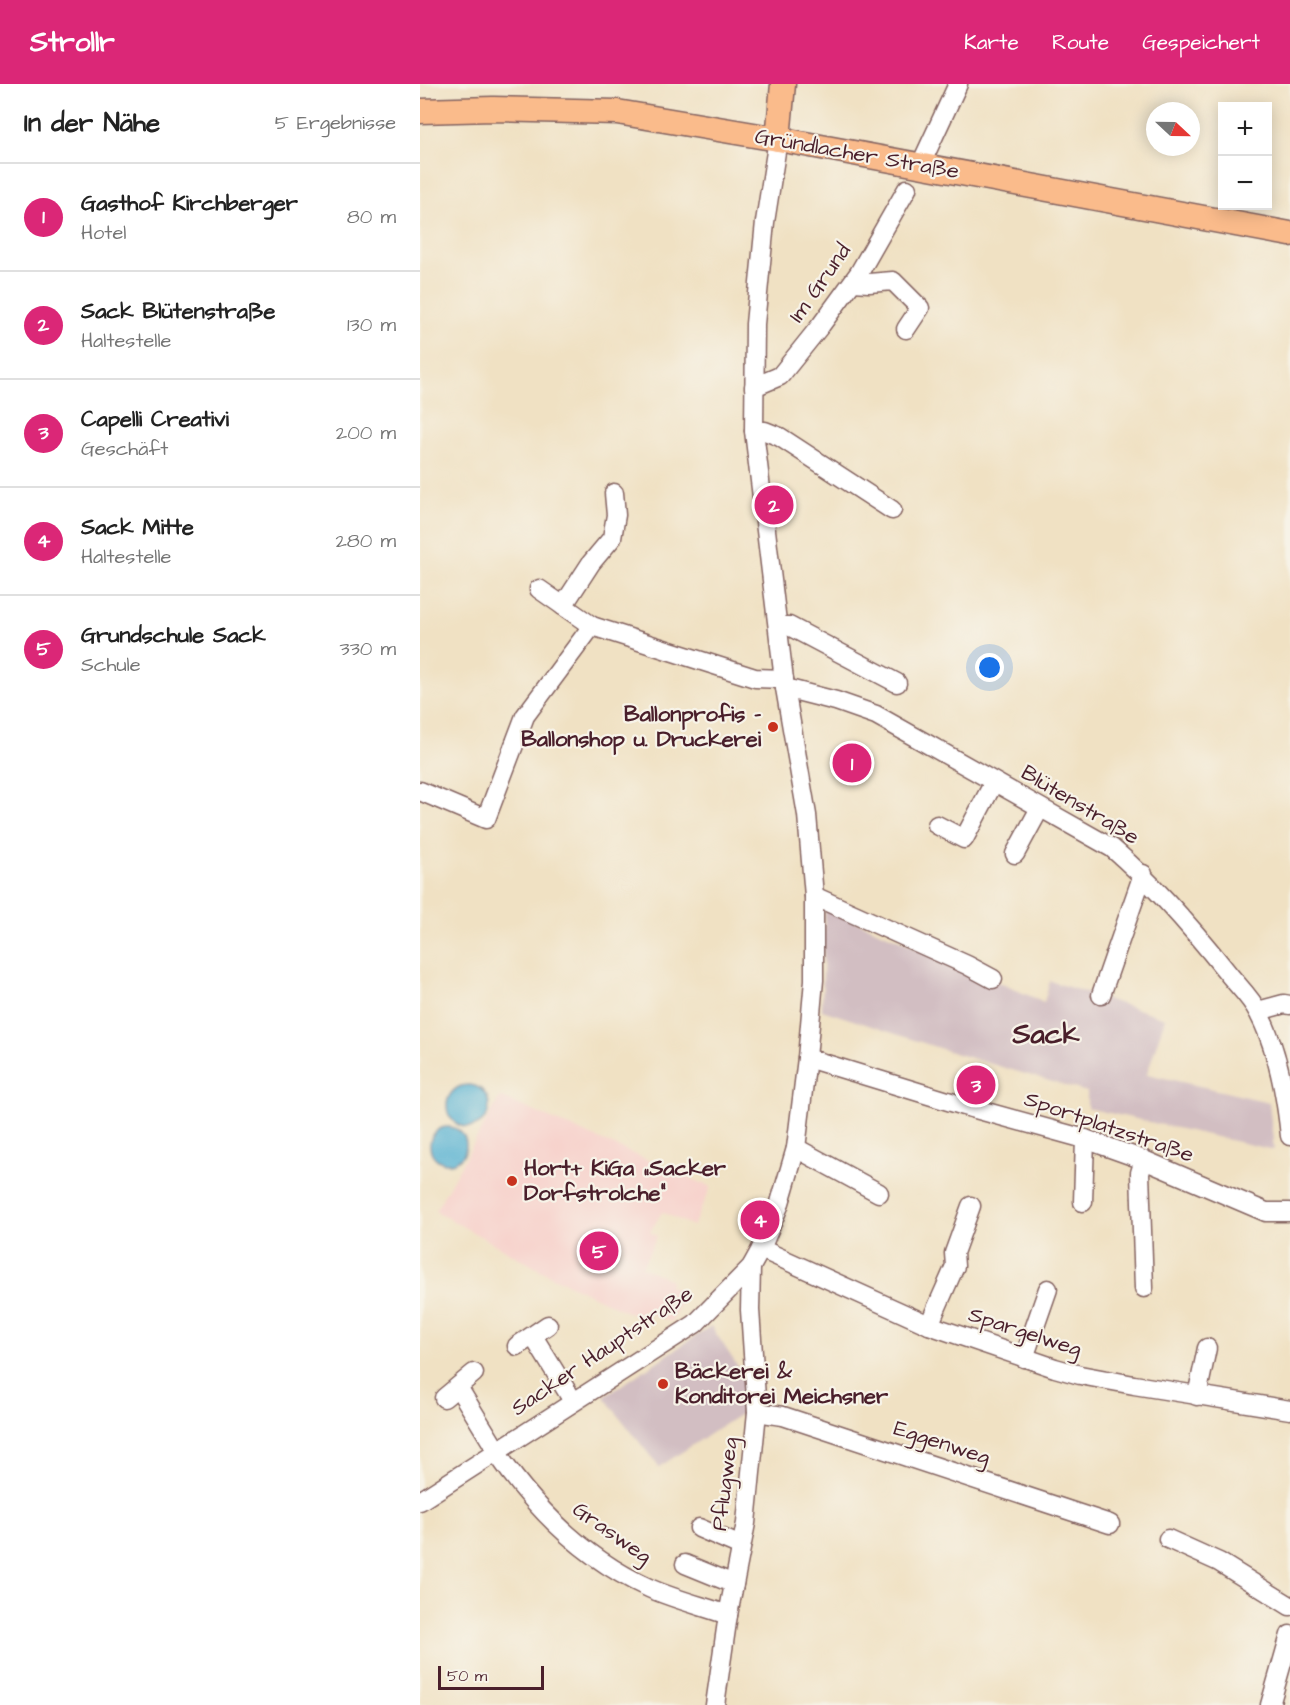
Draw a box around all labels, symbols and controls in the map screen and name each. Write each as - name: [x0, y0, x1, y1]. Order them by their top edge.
- text: Strollr: [30, 23, 115, 62]
- text: Karte: [964, 28, 1019, 57]
- text: Route: [1052, 28, 1109, 57]
- text: Gespeichert: [1142, 28, 1260, 57]
- north arrow: [1146, 102, 1200, 156]
- map controls: [1218, 102, 1272, 210]
- button: +: [1218, 102, 1272, 156]
- text: In der Nähe: [24, 105, 160, 141]
- text: 5 Ergebnisse: [275, 109, 396, 137]
- street label: Gründlacher Straße: [752, 121, 962, 187]
- button: −: [1218, 156, 1272, 210]
- text: Gasthof Kirchberger: [81, 188, 298, 219]
- text: 1: [42, 203, 45, 231]
- text: 80 m: [347, 203, 396, 231]
- text: Hotel: [81, 219, 126, 247]
- street label: Im Grund: [781, 237, 859, 329]
- text: Sack Blütenstraße: [81, 296, 275, 327]
- text: 2: [38, 311, 49, 339]
- text: 130 m: [347, 311, 396, 339]
- text: Haltestelle: [81, 327, 171, 355]
- text: Capelli Creativi: [81, 404, 229, 435]
- text: 3: [38, 419, 49, 447]
- text: 200 m: [336, 419, 396, 447]
- text: Geschäft: [81, 435, 168, 463]
- pin: 2: [754, 482, 794, 528]
- text: Sack Mitte: [81, 512, 194, 543]
- text: 4: [37, 527, 50, 555]
- text: 280 m: [335, 527, 396, 555]
- text: Haltestelle: [81, 543, 171, 571]
- text: Grundschule Sack: [81, 620, 266, 651]
- text: 5: [36, 635, 51, 663]
- text: 330 m: [339, 635, 396, 663]
- text: Schule: [81, 651, 141, 679]
- your location: [975, 653, 1004, 682]
- place label: Ballonprofis - Ballonshop u. Druckerei: [521, 699, 762, 755]
- marker: Ballonprofis - Ballonshop u. Druckerei: [766, 720, 780, 734]
- pin: 1: [832, 740, 872, 786]
- street label: Blütenstraße: [1015, 757, 1145, 853]
- district label: Sack: [1011, 1015, 1080, 1054]
- pin: 3: [956, 1062, 996, 1108]
- street label: Sportplatzstraße: [1020, 1083, 1198, 1171]
- place label: Hort+ KiGa „Sacker Dorfstrolche“: [524, 1153, 727, 1209]
- marker: Hort+ KiGa „Sacker Dorfstrolche“: [505, 1174, 519, 1188]
- pin: 4: [740, 1198, 780, 1242]
- pin: 5: [580, 1228, 618, 1274]
- street label: Sacker Hauptstraße: [505, 1278, 699, 1423]
- street label: Spargelweg: [964, 1299, 1086, 1366]
- place label: Bäckerei & Konditorei Meichsner: [675, 1356, 889, 1412]
- marker: Bäckerei & Konditorei Meichsner: [656, 1377, 670, 1391]
- street label: Eggenweg: [890, 1413, 994, 1474]
- street label: Pflugweg: [704, 1435, 747, 1533]
- street label: Grasweg: [565, 1494, 658, 1573]
- scale bar: [438, 1663, 544, 1690]
- text: 50 m: [447, 1665, 487, 1687]

